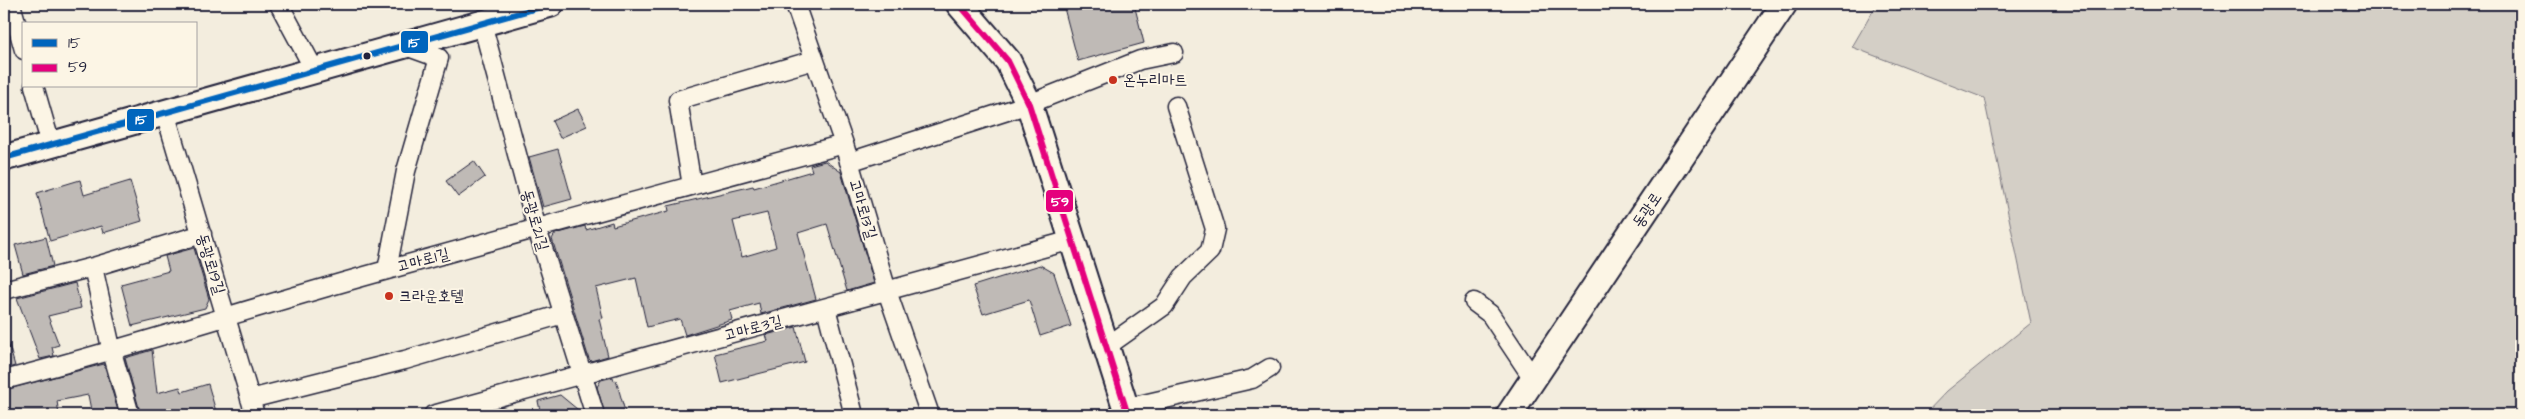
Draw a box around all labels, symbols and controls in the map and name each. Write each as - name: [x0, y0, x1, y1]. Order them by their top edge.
- legend: [22, 22, 198, 88]
- line badge: 15: [400, 30, 429, 54]
- text: 15: [68, 33, 81, 54]
- text: 15: [408, 33, 421, 53]
- unlabelled marker: [362, 51, 372, 61]
- text: 59: [68, 57, 87, 78]
- place label: 온누리마트: [1123, 69, 1187, 91]
- marker: 온누리마트: [1107, 74, 1119, 86]
- line badge: 15: [126, 108, 155, 132]
- text: 15: [135, 110, 148, 130]
- street label: 고마로13길: [843, 176, 883, 242]
- street label: 동광로21길: [516, 187, 554, 253]
- street label: 동광로: [1627, 188, 1667, 232]
- line badge: 59: [1045, 189, 1074, 213]
- text: 59: [1051, 192, 1069, 212]
- street label: 동광로19길: [191, 231, 231, 297]
- street label: 고마로1길: [394, 242, 452, 278]
- place label: 크라운호텔: [399, 285, 464, 307]
- marker: 크라운호텔: [383, 290, 395, 302]
- street label: 고마로3길: [721, 310, 785, 346]

